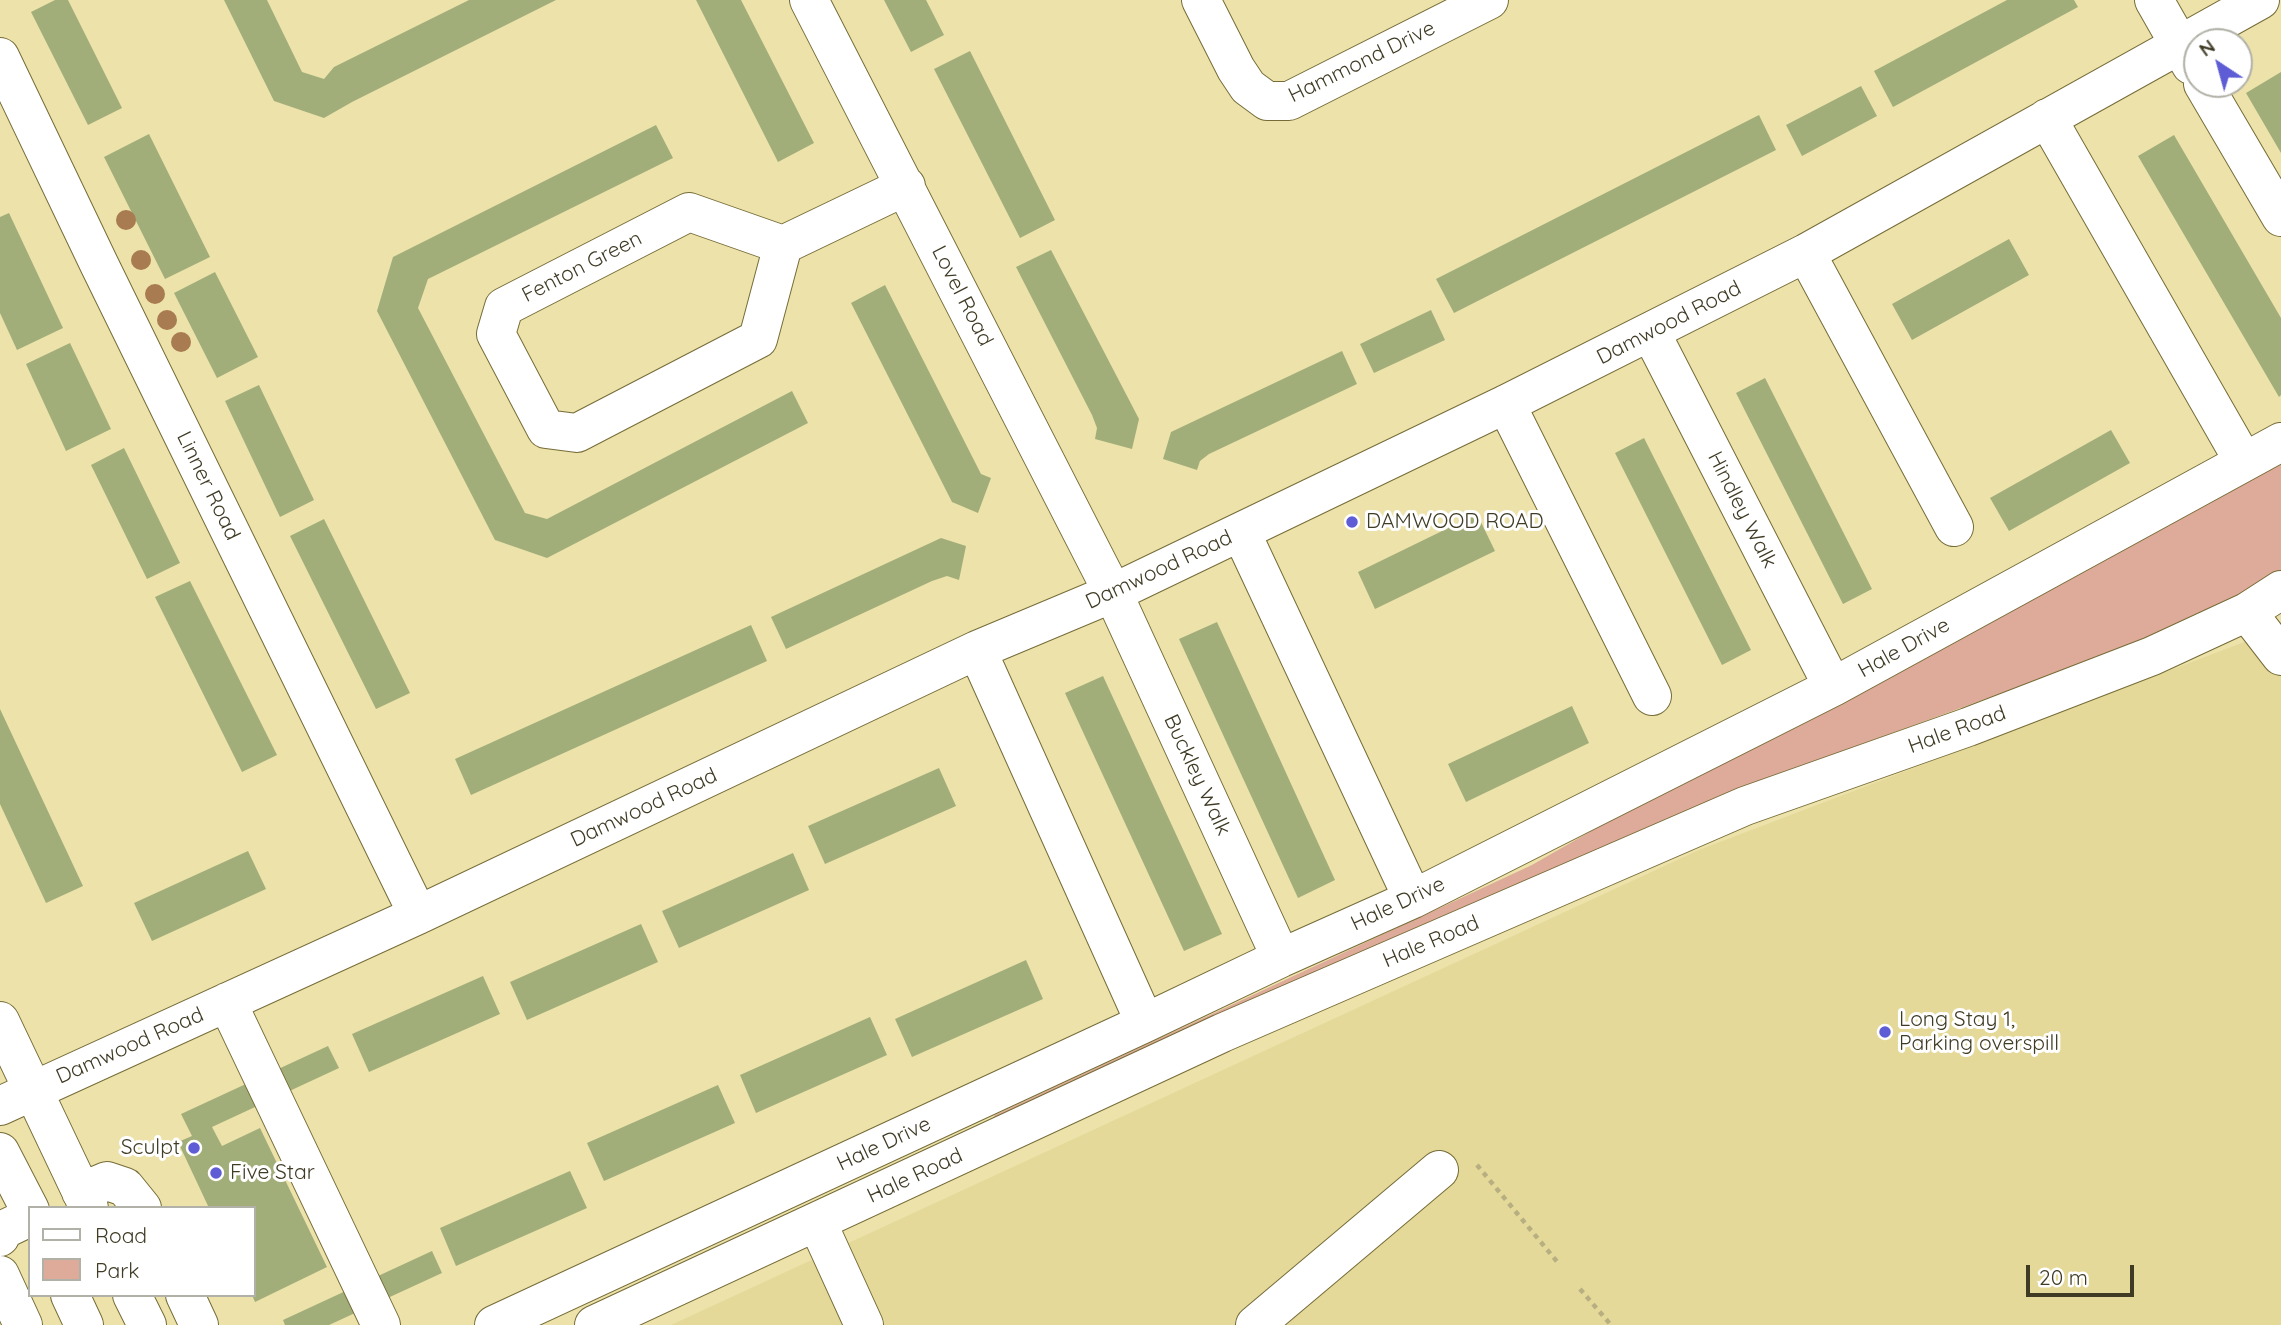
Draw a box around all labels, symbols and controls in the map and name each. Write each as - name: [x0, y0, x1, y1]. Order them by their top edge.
- street label: Hammond Drive: [1285, 16, 1439, 108]
- north arrow: [2183, 28, 2253, 98]
- text: N: [2194, 34, 2220, 61]
- street label: Fenton Green: [518, 226, 646, 308]
- street label: Lovel Road: [926, 242, 998, 350]
- street label: Damwood Road: [1593, 276, 1745, 370]
- street label: Linner Road: [171, 428, 245, 544]
- street label: Hindley Walk: [1702, 448, 1782, 572]
- place label: DAMWOOD ROAD: [1366, 509, 1544, 535]
- marker: DAMWOOD ROAD: [1344, 514, 1360, 530]
- street label: Damwood Road: [1082, 525, 1236, 615]
- street label: Hale Drive: [1854, 613, 1954, 683]
- street label: Hale Road: [1905, 701, 2009, 759]
- street label: Buckley Walk: [1158, 711, 1236, 839]
- street label: Damwood Road: [567, 763, 721, 853]
- street label: Hale Drive: [1347, 871, 1449, 937]
- street label: Hale Road: [1379, 910, 1483, 974]
- street label: Damwood Road: [52, 1002, 208, 1090]
- place label: Long Stay 1, Parking overspill: [1899, 1007, 2059, 1057]
- marker: Long Stay 1, Parking overspill: [1877, 1024, 1893, 1040]
- street label: Hale Drive: [833, 1111, 935, 1177]
- place label: Sculpt: [121, 1135, 180, 1161]
- marker: Sculpt: [186, 1140, 202, 1156]
- street label: Hale Road: [863, 1143, 967, 1209]
- place label: Five Star: [230, 1160, 315, 1186]
- marker: Five Star: [208, 1165, 224, 1181]
- legend: [28, 1206, 256, 1297]
- text: Road: [95, 1222, 147, 1248]
- scale bar: [2029, 1252, 2138, 1296]
- text: Park: [95, 1257, 139, 1283]
- text: 20 m: [2039, 1264, 2088, 1290]

